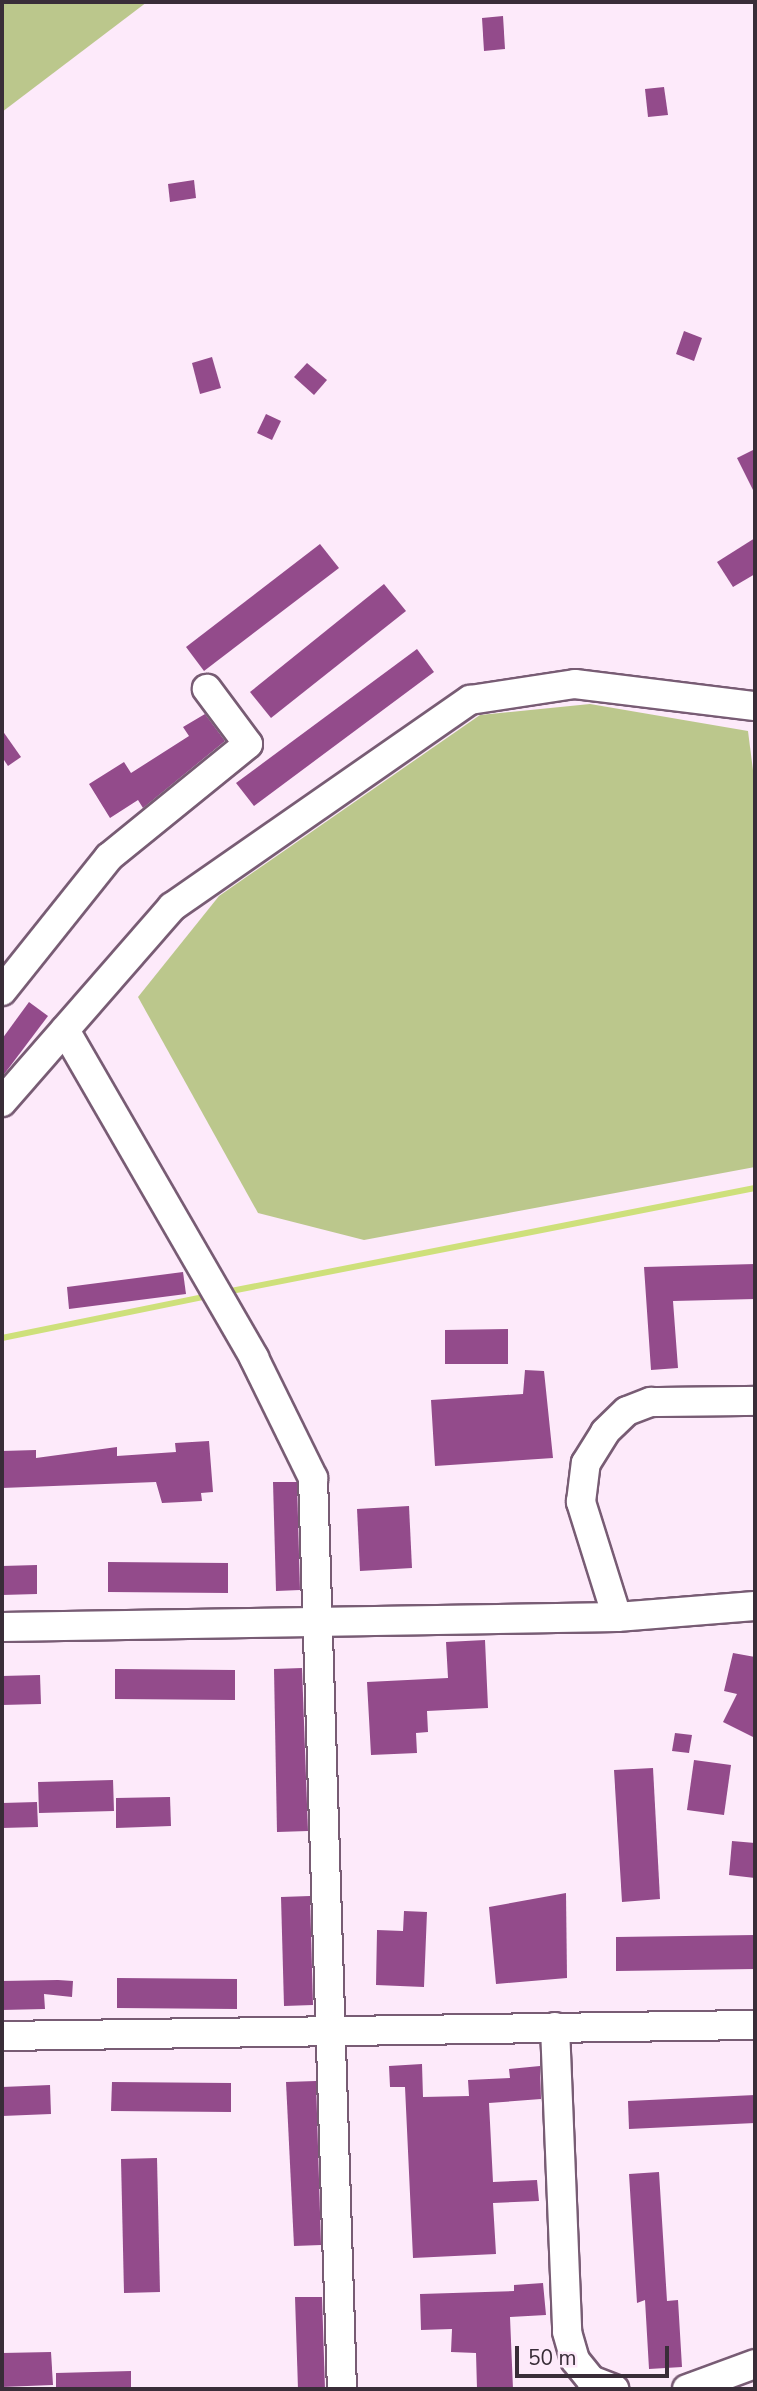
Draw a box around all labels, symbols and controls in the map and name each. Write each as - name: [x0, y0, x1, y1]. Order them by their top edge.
- scale bar: [519, 2332, 673, 2376]
- text: 50 m: [528, 2344, 577, 2372]

